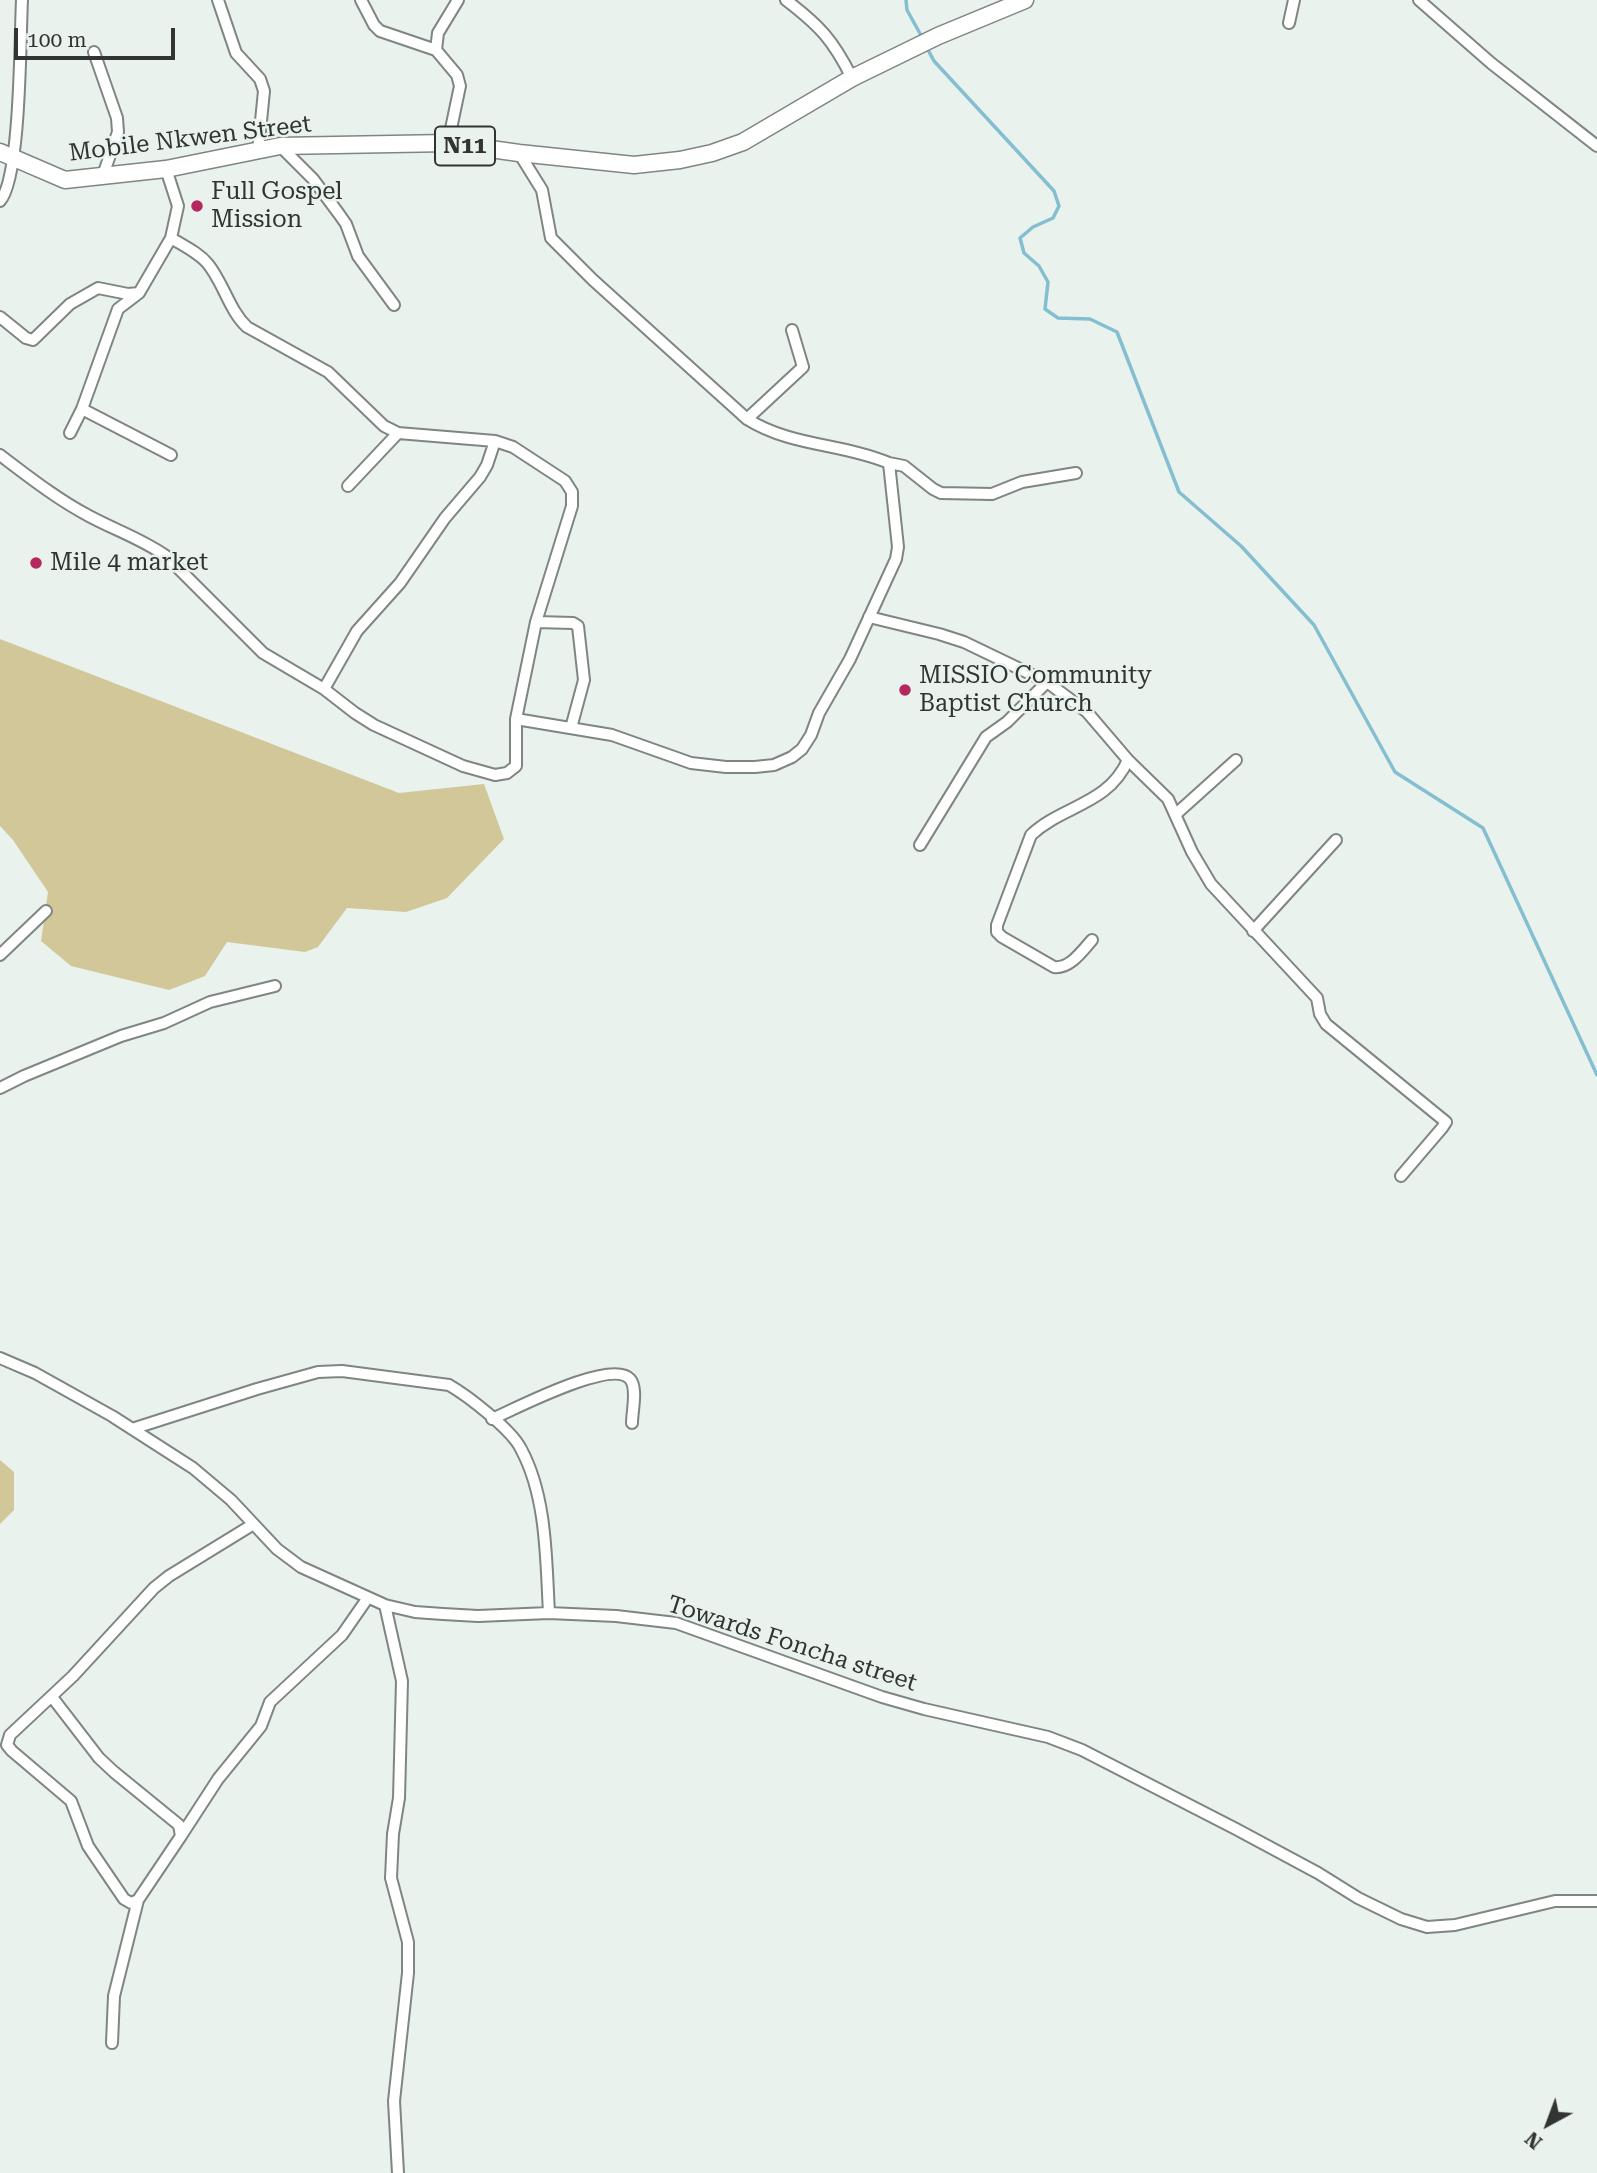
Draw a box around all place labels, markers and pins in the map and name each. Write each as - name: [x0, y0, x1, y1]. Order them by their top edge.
- place label: Full Gospel Mission: [211, 178, 342, 234]
- marker: Full Gospel Mission: [189, 198, 205, 214]
- place label: Mile 4 market: [50, 549, 208, 577]
- marker: Mile 4 market: [28, 555, 44, 571]
- place label: MISSIO Community Baptist Church: [919, 662, 1152, 718]
- marker: MISSIO Community Baptist Church: [897, 682, 913, 698]

